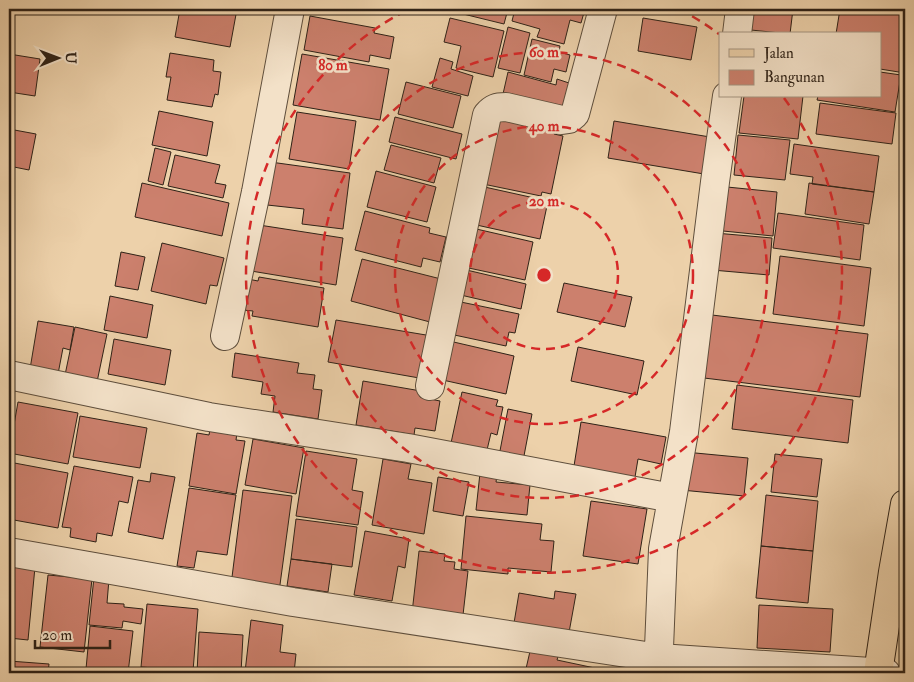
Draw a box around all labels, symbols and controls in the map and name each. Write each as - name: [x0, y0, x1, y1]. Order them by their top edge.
- north arrow: [32, 32, 82, 82]
- legend: [719, 32, 882, 98]
- text: 60 m: [529, 43, 559, 62]
- text: Jalan: [763, 44, 794, 64]
- text: U: [62, 52, 79, 64]
- text: 80 m: [318, 56, 348, 75]
- text: Bangunan: [764, 68, 825, 87]
- text: 40 m: [528, 117, 560, 136]
- text: 20 m: [529, 192, 559, 211]
- centre of rings: [535, 266, 553, 284]
- scale bar: [35, 617, 110, 649]
- text: 20 m: [42, 626, 72, 645]

